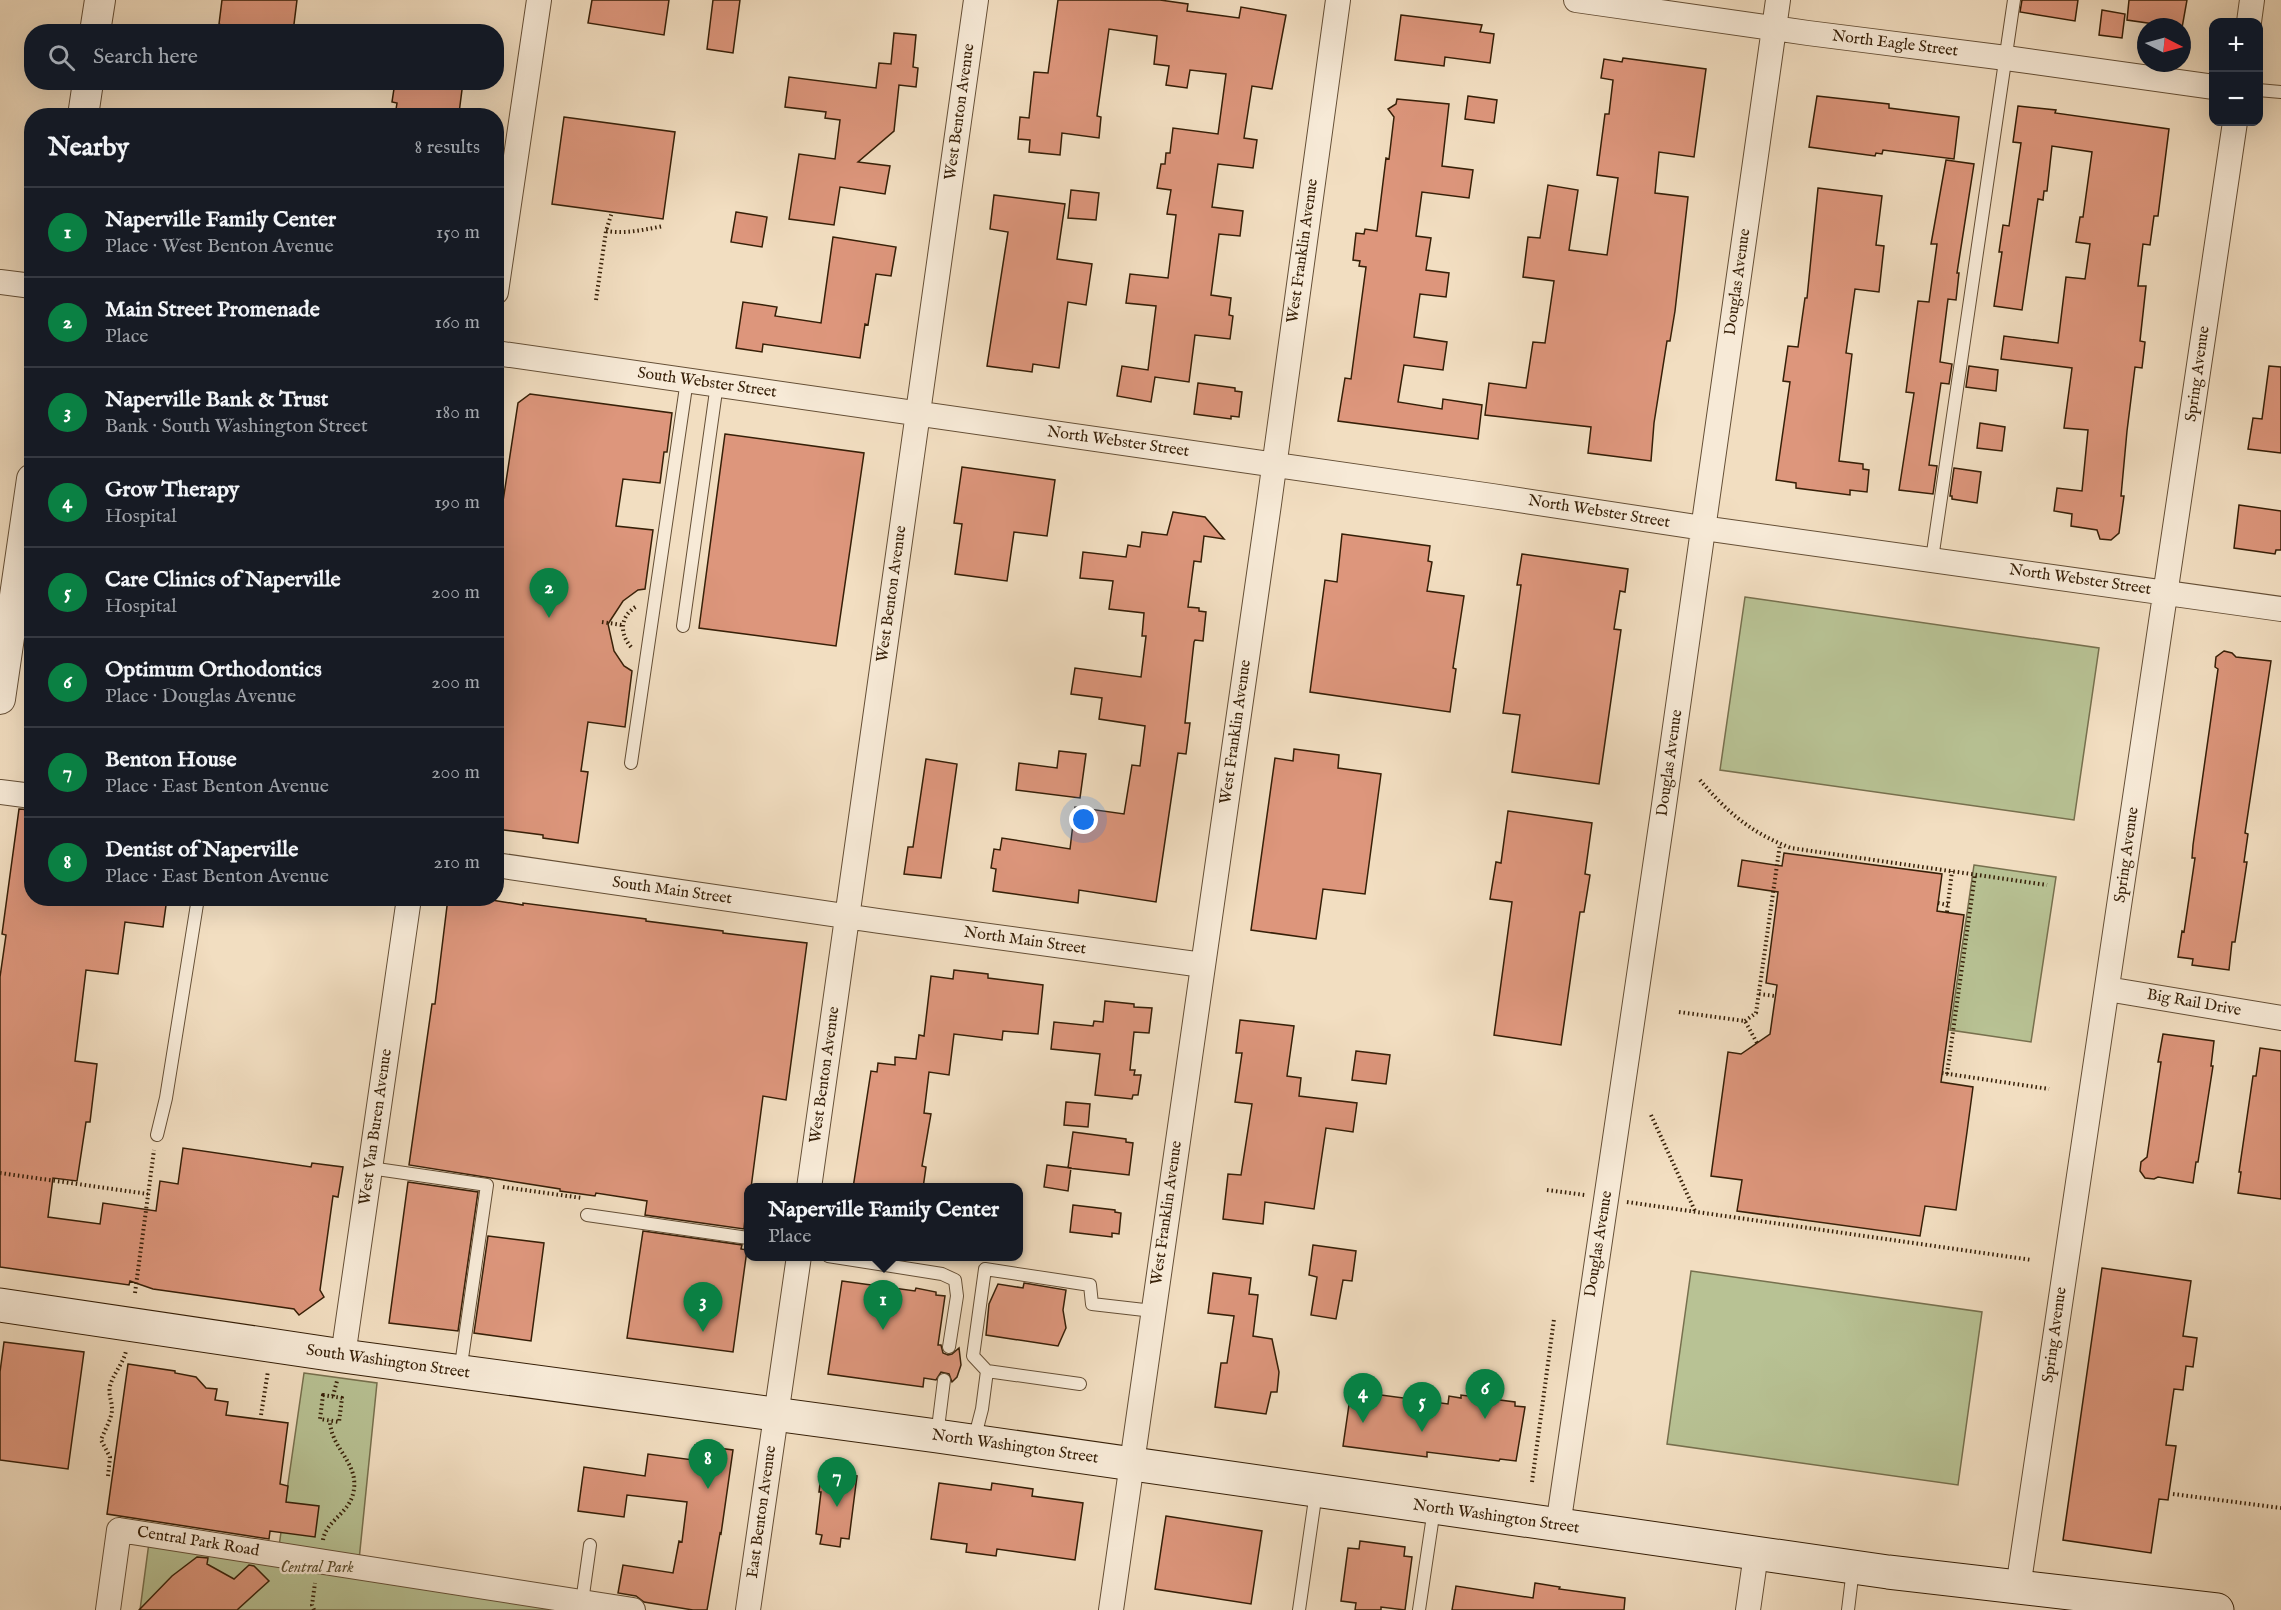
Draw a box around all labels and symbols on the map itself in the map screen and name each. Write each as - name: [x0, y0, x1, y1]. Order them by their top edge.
- north arrow: [2137, 18, 2191, 72]
- street label: North Eagle Street: [1831, 26, 1960, 62]
- street label: West Benton Avenue: [941, 42, 979, 182]
- street label: West Franklin Avenue: [1283, 177, 1323, 325]
- street label: Douglas Avenue: [1721, 227, 1755, 337]
- street label: Spring Avenue: [2181, 325, 2215, 423]
- street label: South Webster Street: [636, 363, 778, 403]
- street label: North Webster Street: [1046, 422, 1191, 462]
- street label: North Webster Street: [1527, 491, 1672, 533]
- street label: West Benton Avenue: [873, 524, 911, 664]
- street label: North Webster Street: [2008, 560, 2153, 600]
- pin: 2: [530, 568, 568, 618]
- street label: West Franklin Avenue: [1216, 658, 1256, 806]
- street label: Douglas Avenue: [1653, 708, 1687, 818]
- your location: [1069, 805, 1098, 834]
- street label: Spring Avenue: [2110, 806, 2144, 904]
- street label: South Main Street: [611, 873, 734, 909]
- street label: North Main Street: [963, 923, 1088, 960]
- street label: Big Rail Drive: [2145, 985, 2243, 1021]
- street label: West Benton Avenue: [806, 1005, 844, 1145]
- street label: West Van Buren Avenue: [355, 1047, 397, 1207]
- street label: West Franklin Avenue: [1147, 1139, 1187, 1287]
- street label: Douglas Avenue: [1581, 1189, 1617, 1299]
- pin: 1: [864, 1280, 902, 1330]
- pin: 3: [684, 1282, 722, 1332]
- street label: Spring Avenue: [2038, 1286, 2072, 1384]
- street label: South Washington Street: [305, 1341, 472, 1383]
- pin: 6: [1466, 1370, 1504, 1419]
- pin: 4: [1344, 1374, 1382, 1423]
- pin: 5: [1402, 1382, 1442, 1432]
- street label: North Washington Street: [930, 1425, 1100, 1469]
- pin: 8: [688, 1440, 728, 1489]
- street label: East Benton Avenue: [743, 1444, 781, 1580]
- pin: 7: [818, 1458, 856, 1507]
- street label: North Washington Street: [1411, 1495, 1581, 1539]
- street label: Central Park Road: [135, 1522, 261, 1562]
- park label: Central Park: [280, 1558, 354, 1578]

